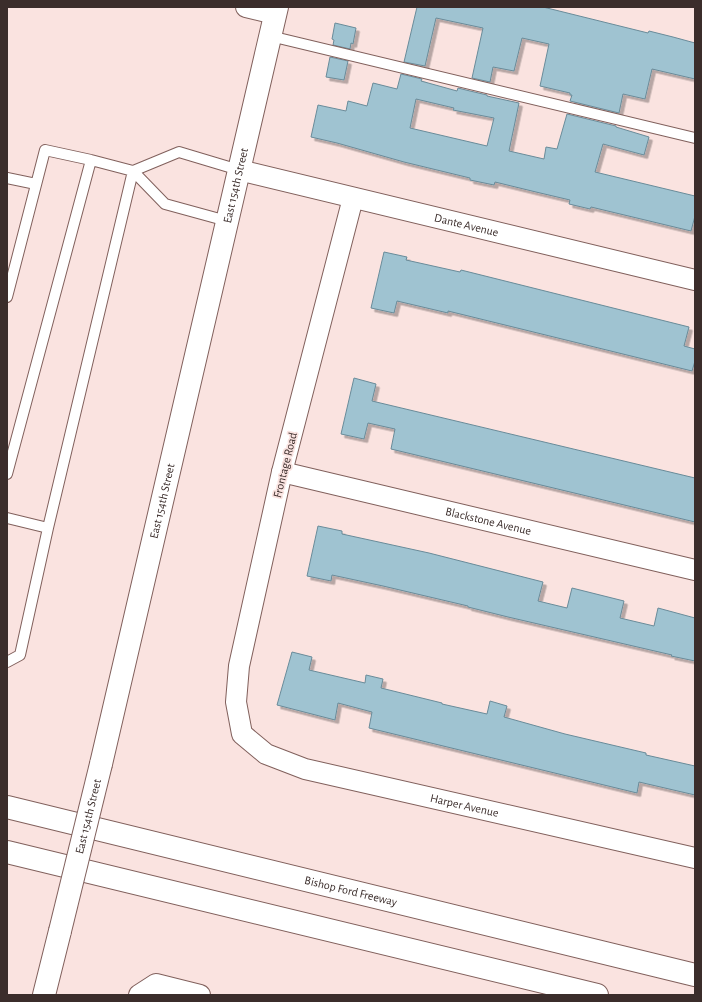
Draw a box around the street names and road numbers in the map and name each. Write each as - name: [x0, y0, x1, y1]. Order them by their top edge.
- street label: East 154th Street: [221, 147, 250, 224]
- street label: Dante Avenue: [433, 211, 500, 238]
- street label: Frontage Road: [271, 431, 299, 499]
- street label: East 154th Street: [148, 462, 177, 540]
- street label: Blackstone Avenue: [444, 505, 532, 537]
- street label: East 154th Street: [73, 778, 103, 855]
- street label: Harper Avenue: [429, 792, 500, 819]
- street label: Bishop Ford Freeway: [303, 874, 398, 909]

